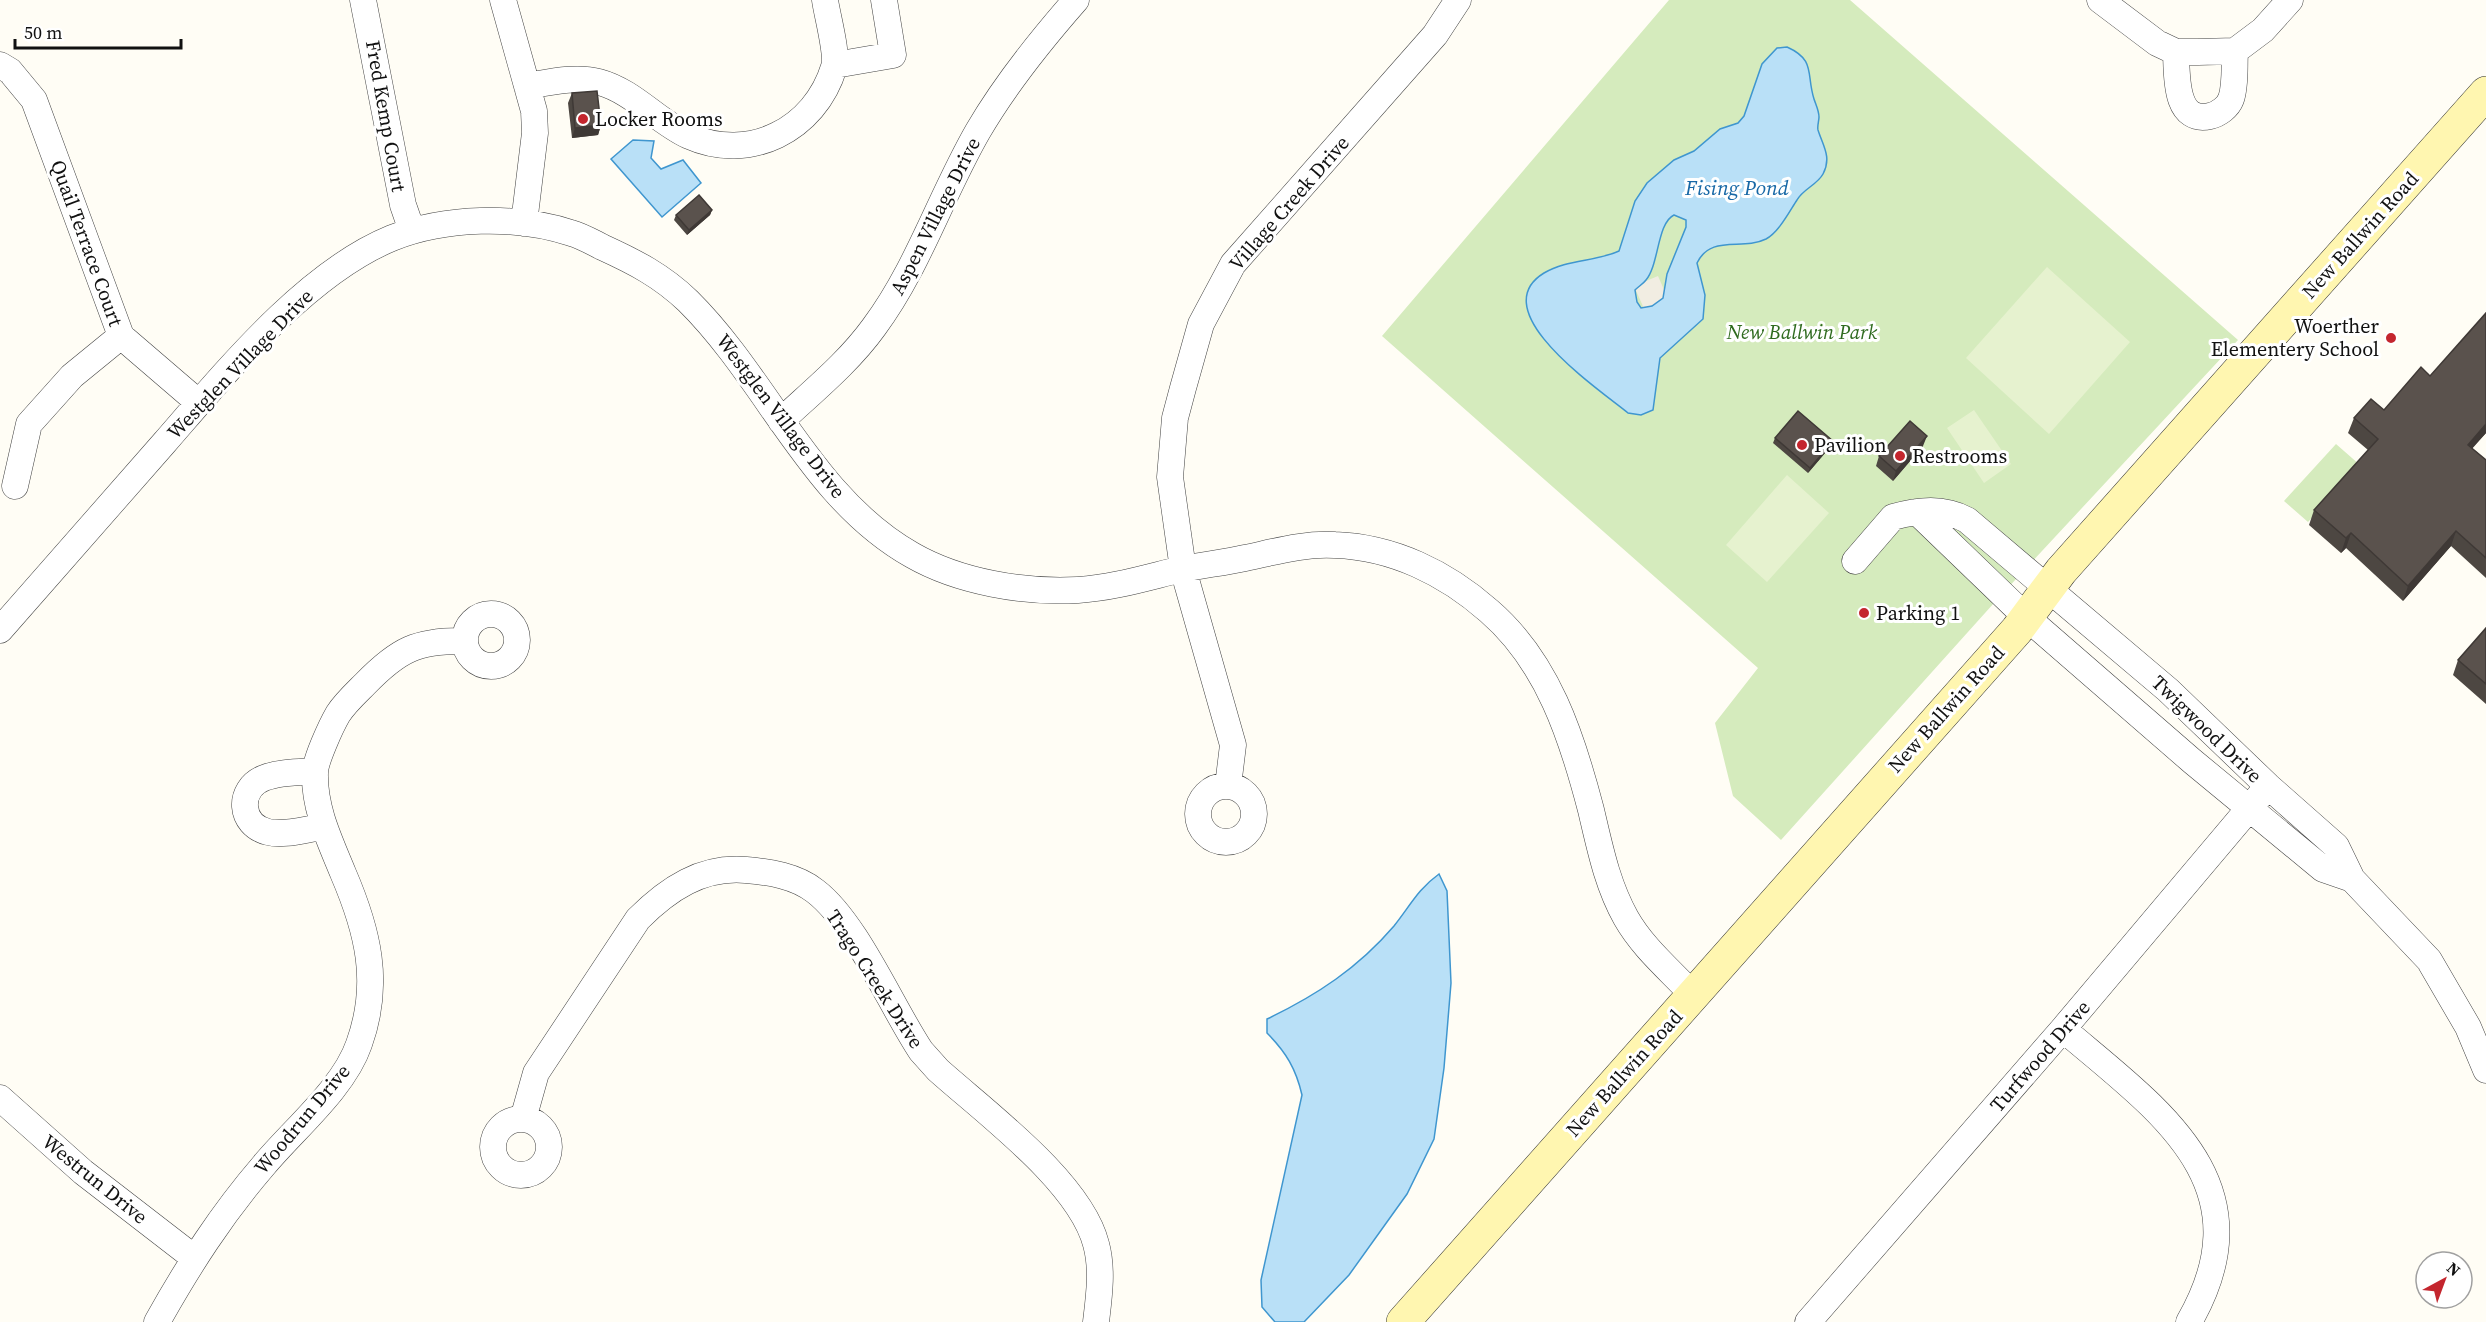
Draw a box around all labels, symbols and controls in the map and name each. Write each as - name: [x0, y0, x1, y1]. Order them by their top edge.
- scale bar: [15, 12, 182, 50]
- text: 50 m: [24, 20, 62, 45]
- street label: Fred Kemp Court: [359, 38, 413, 194]
- place label: Locker Rooms: [595, 105, 723, 133]
- marker: Locker Rooms: [576, 112, 590, 126]
- street label: Village Creek Drive: [1223, 129, 1355, 277]
- street label: Aspen Village Drive: [883, 132, 987, 300]
- street label: Quail Terrace Court: [44, 156, 130, 330]
- street label: New Ballwin Road: [2295, 165, 2425, 305]
- water label: Fising Pond: [1684, 173, 1789, 202]
- street label: Westglen Village Drive: [161, 283, 319, 445]
- place label: Woerther Elementery School: [2211, 312, 2380, 363]
- park label: New Ballwin Park: [1726, 318, 1878, 346]
- street label: Westglen Village Drive: [710, 328, 852, 504]
- marker: Woerther Elementery School: [2384, 331, 2398, 345]
- place label: Pavilion: [1814, 431, 1887, 459]
- marker: Pavilion: [1795, 438, 1809, 452]
- place label: Restrooms: [1912, 442, 2007, 470]
- marker: Restrooms: [1893, 449, 1907, 463]
- place label: Parking 1: [1876, 599, 1960, 627]
- marker: Parking 1: [1857, 606, 1871, 620]
- street label: New Ballwin Road: [1881, 639, 2011, 779]
- street label: Twigwood Drive: [2145, 669, 2269, 789]
- street label: Trago Creek Drive: [820, 904, 930, 1054]
- street label: Turfwood Drive: [1983, 994, 2097, 1118]
- street label: New Ballwin Road: [1559, 1003, 1689, 1143]
- street label: Woodrun Drive: [247, 1058, 357, 1180]
- street label: Westrun Drive: [36, 1128, 154, 1230]
- north arrow: [2414, 1250, 2474, 1310]
- text: N: [2442, 1257, 2466, 1281]

